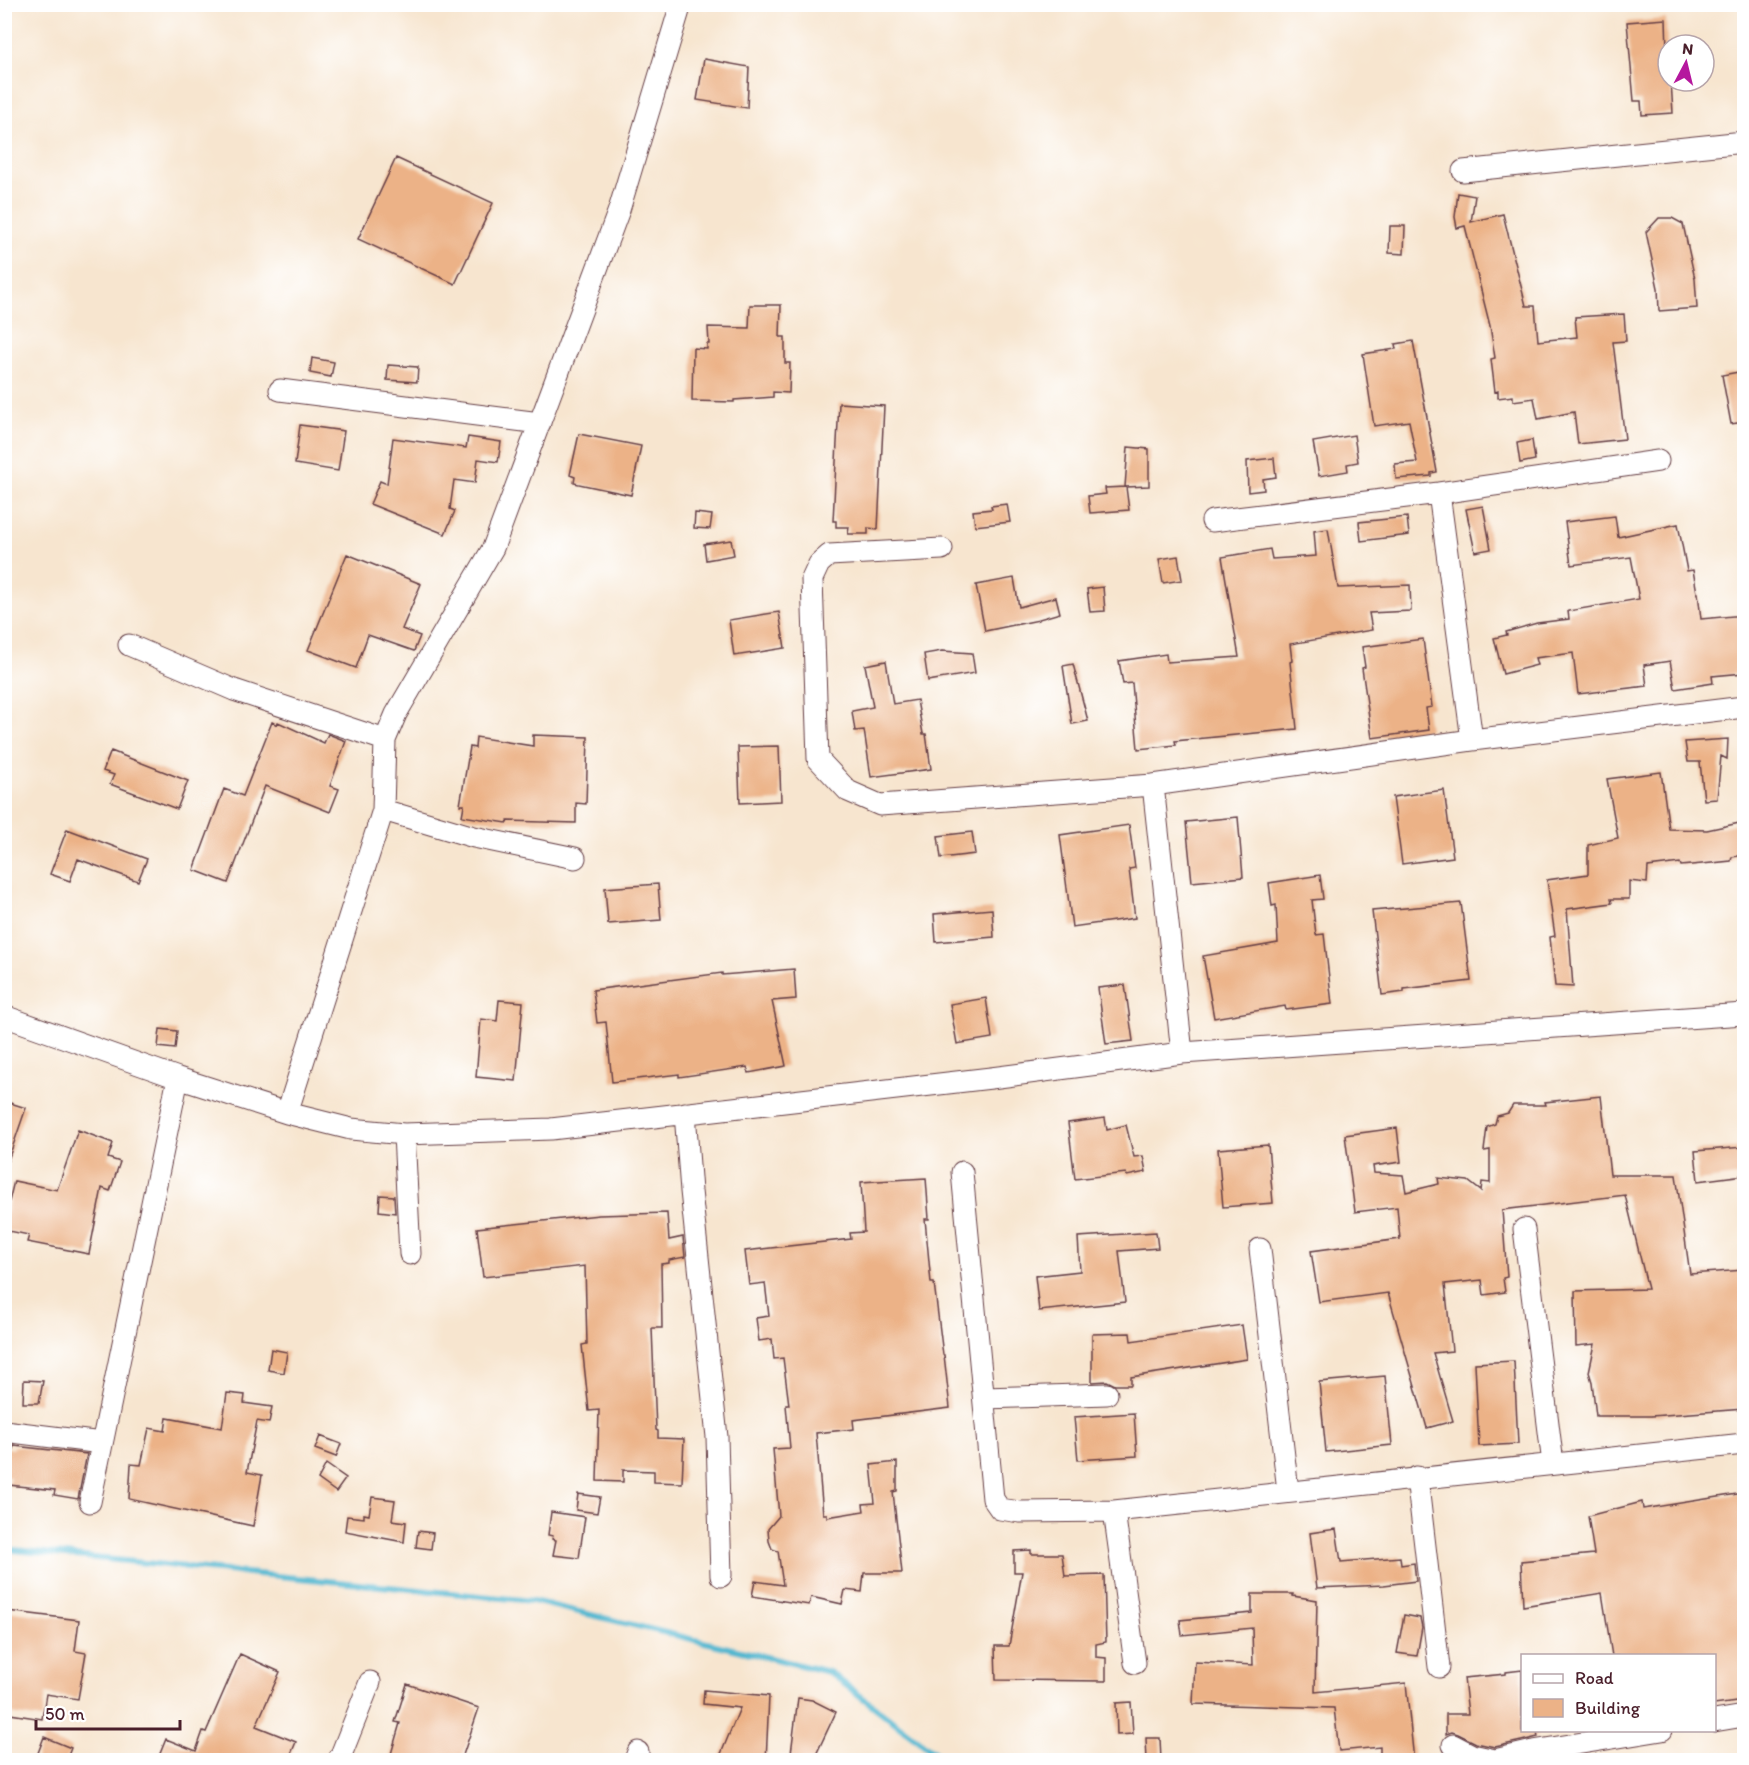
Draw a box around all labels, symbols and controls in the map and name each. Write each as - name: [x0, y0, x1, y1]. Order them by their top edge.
- north arrow: [1656, 33, 1716, 93]
- text: N: [1681, 39, 1694, 59]
- legend: [1521, 1654, 1716, 1732]
- text: Road: [1575, 1667, 1614, 1689]
- scale bar: [36, 1693, 180, 1731]
- text: Building: [1575, 1697, 1641, 1719]
- text: 50 m: [45, 1703, 85, 1725]

